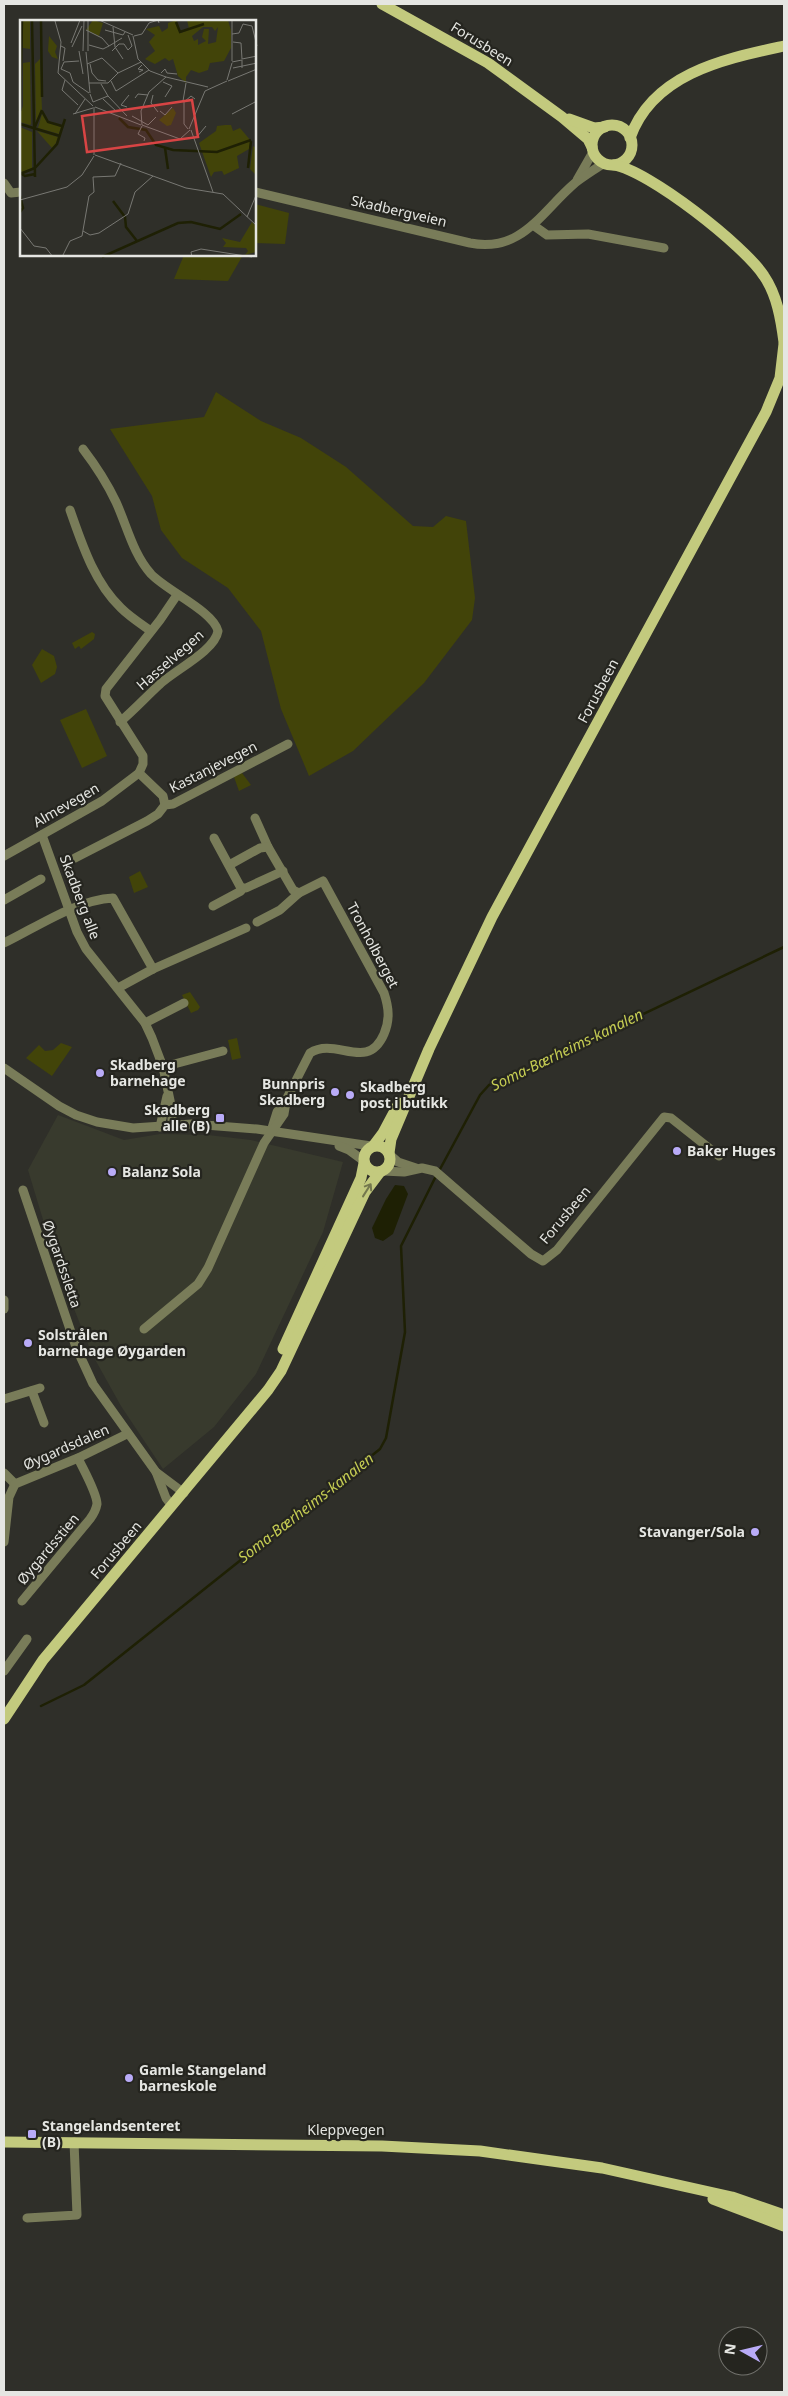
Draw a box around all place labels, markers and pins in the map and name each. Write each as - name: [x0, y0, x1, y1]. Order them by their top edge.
- place label: Skadberg barnehage: [110, 1055, 186, 1090]
- marker: Skadberg barnehage: [94, 1067, 106, 1079]
- place label: Bunnpris Skadberg: [259, 1074, 325, 1109]
- place label: Skadberg post i butikk: [360, 1077, 448, 1112]
- marker: Bunnpris Skadberg: [329, 1086, 341, 1098]
- marker: Skadberg post i butikk: [344, 1089, 356, 1101]
- place label: Skadberg alle (B): [144, 1100, 210, 1135]
- marker: Skadberg alle (B): [214, 1112, 226, 1124]
- place label: Baker Huges: [687, 1141, 776, 1160]
- marker: Baker Huges: [671, 1145, 683, 1157]
- place label: Balanz Sola: [122, 1162, 201, 1181]
- marker: Balanz Sola: [106, 1166, 118, 1178]
- place label: Solstrålen barnehage Øygarden: [38, 1325, 186, 1360]
- marker: Solstrålen barnehage Øygarden: [22, 1337, 34, 1349]
- place label: Stavanger/Sola: [639, 1522, 745, 1541]
- marker: Stavanger/Sola: [749, 1526, 761, 1538]
- place label: Gamle Stangeland barneskole: [139, 2060, 266, 2095]
- marker: Gamle Stangeland barneskole: [123, 2072, 135, 2084]
- place label: Stangelandsenteret (B): [42, 2116, 180, 2151]
- marker: Stangelandsenteret (B): [26, 2128, 38, 2140]

